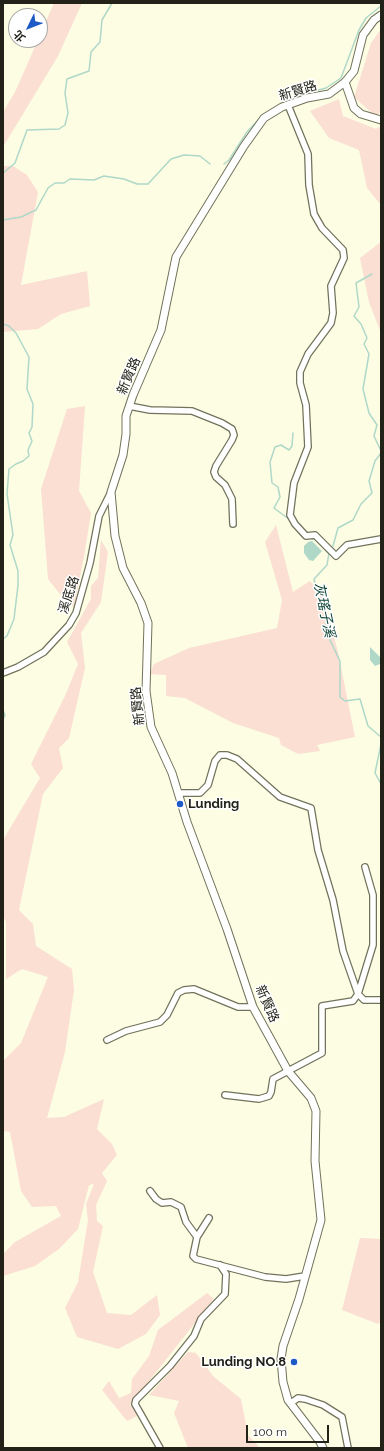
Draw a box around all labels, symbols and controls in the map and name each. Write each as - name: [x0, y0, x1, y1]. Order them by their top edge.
- north arrow: [8, 8, 48, 48]
- text: 北: [11, 27, 28, 44]
- street label: 新賢路: [277, 78, 319, 104]
- street label: 新賢路: [114, 355, 144, 397]
- street label: 溪底路: [56, 574, 82, 616]
- water label: 灰瑤子溪: [310, 581, 338, 639]
- street label: 新賢路: [128, 686, 148, 726]
- place label: Lunding: [188, 796, 239, 812]
- marker: Lunding: [175, 799, 185, 809]
- street label: 新賢路: [252, 983, 282, 1025]
- place label: Lunding NO.8: [201, 1354, 286, 1370]
- marker: Lunding NO.8: [289, 1357, 299, 1367]
- scale bar: [248, 1417, 331, 1443]
- text: 100 m: [253, 1425, 287, 1439]

